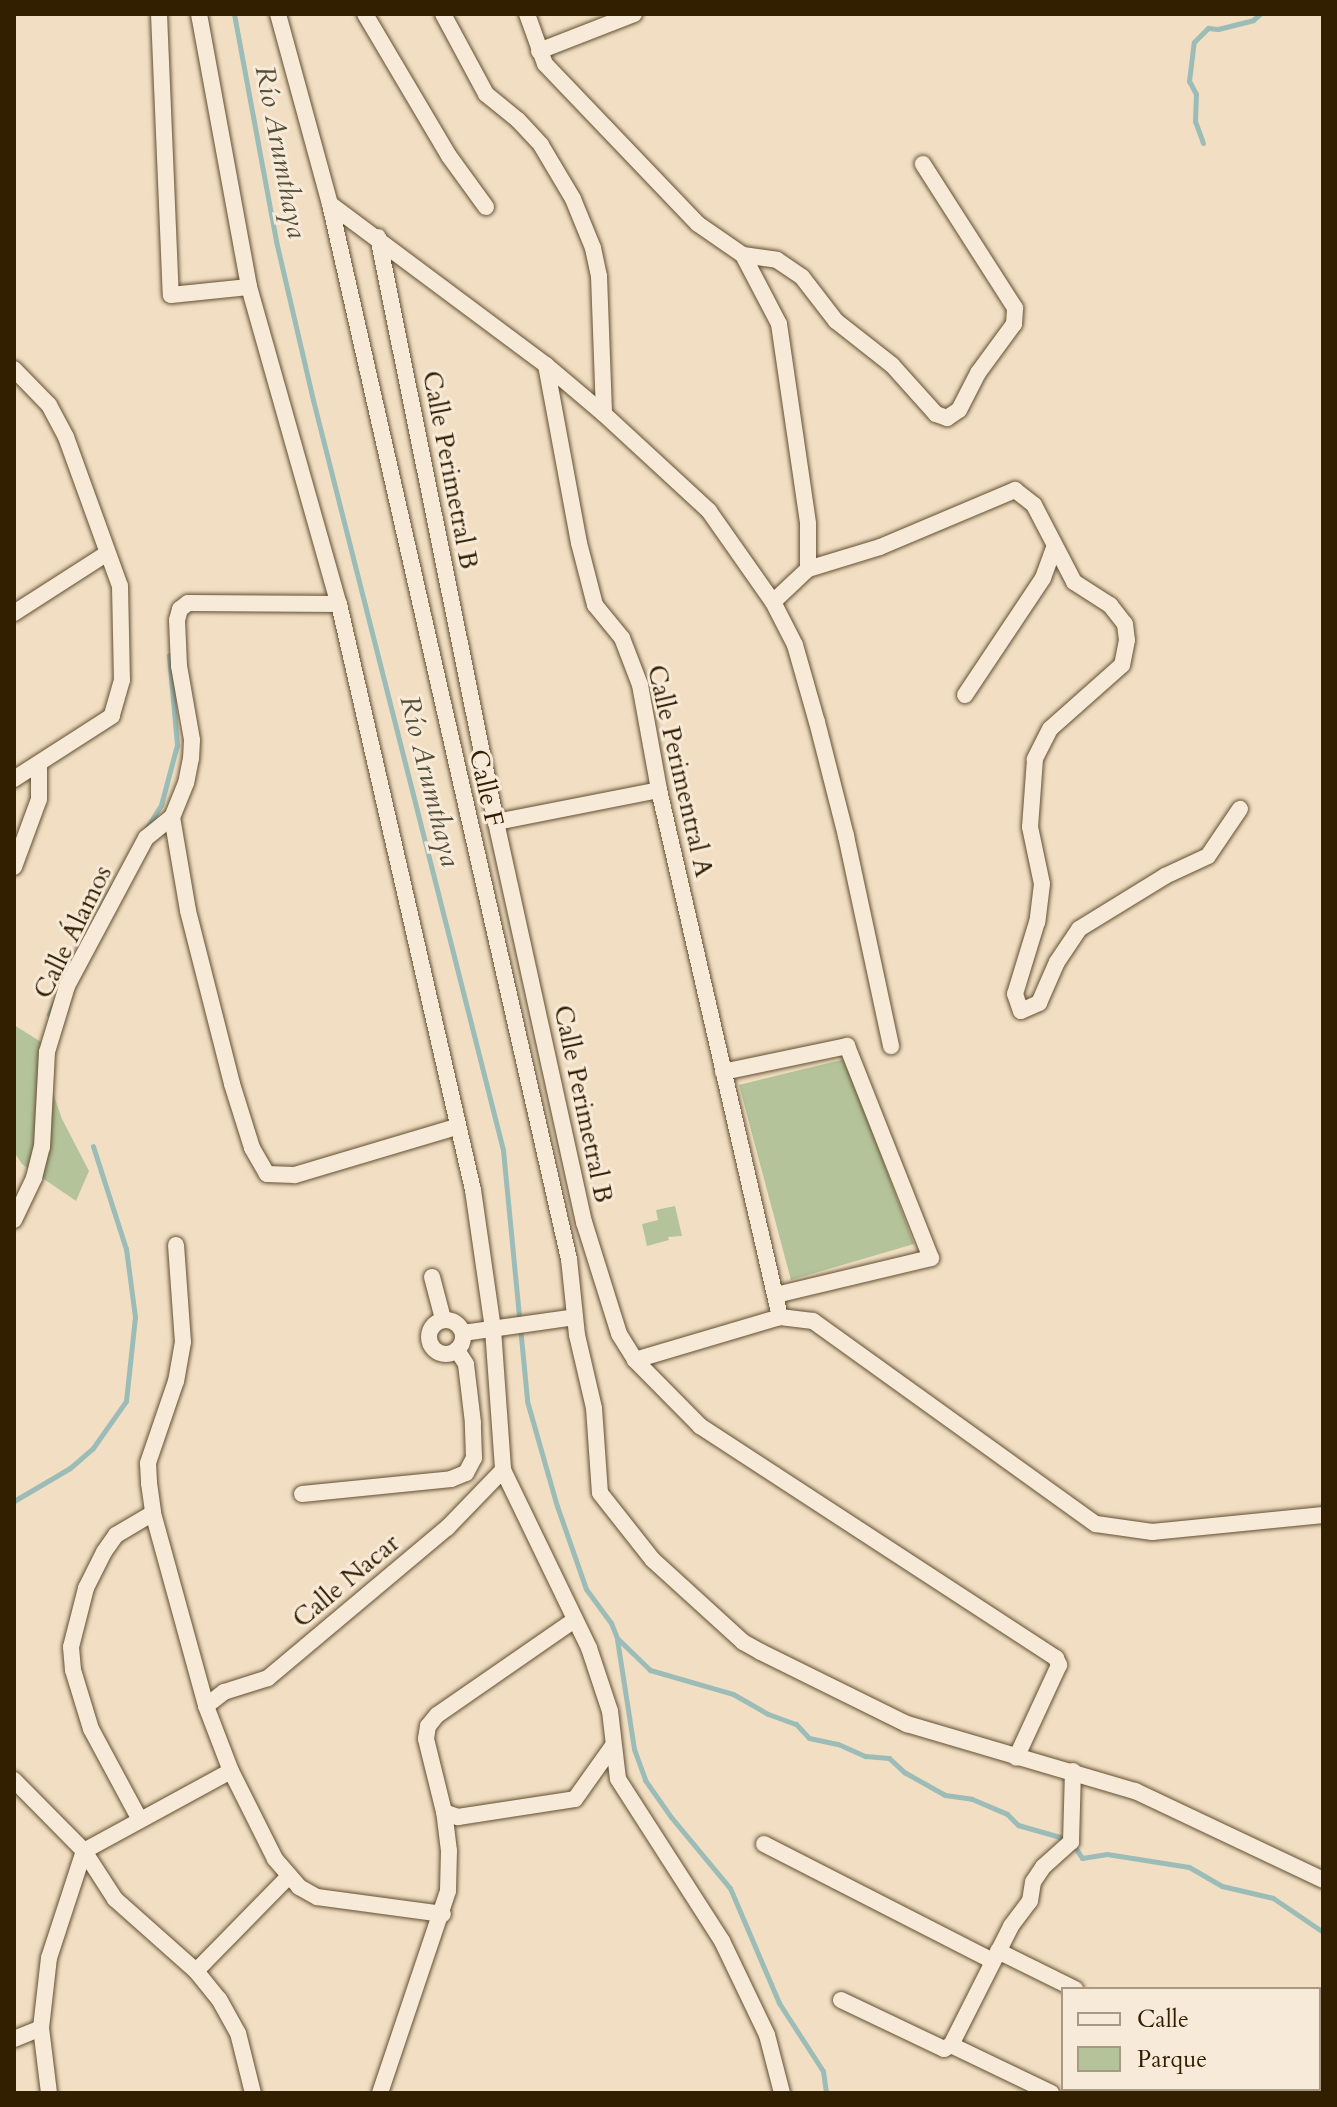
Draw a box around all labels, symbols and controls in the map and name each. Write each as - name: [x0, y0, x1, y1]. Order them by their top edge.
- water label: Río Arumthaya: [248, 63, 314, 241]
- street label: Calle Perimetral B: [416, 368, 484, 572]
- street label: Calle Perimentral A: [640, 662, 720, 880]
- water label: Río Arumthaya: [393, 692, 467, 870]
- street label: Calle F: [462, 747, 510, 829]
- street label: Calle Álamos: [27, 860, 119, 1004]
- street label: Calle Perimetral B: [547, 1002, 619, 1206]
- street label: Calle Nacar: [287, 1528, 405, 1634]
- legend: [1061, 1987, 1321, 2091]
- text: Calle: [1137, 2003, 1189, 2036]
- text: Parque: [1137, 2043, 1207, 2076]

